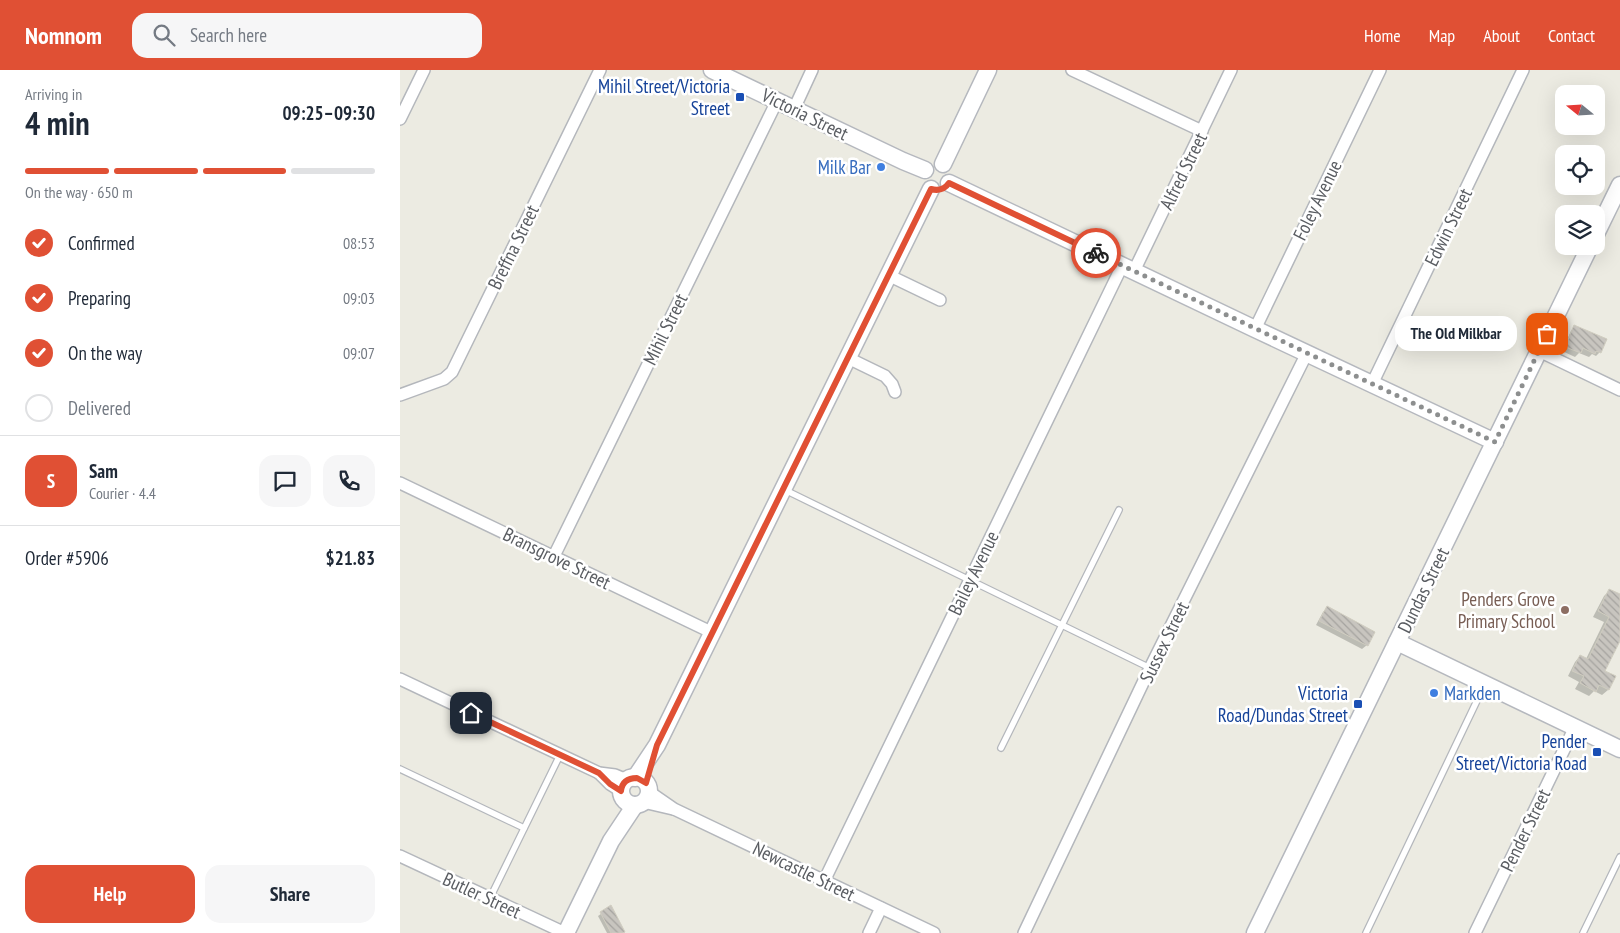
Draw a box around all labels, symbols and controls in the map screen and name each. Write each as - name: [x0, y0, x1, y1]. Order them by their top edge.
- search box: [132, 13, 482, 58]
- text: Nomnom: [25, 20, 102, 51]
- icon: search: [150, 21, 178, 49]
- text: Search here: [190, 23, 267, 47]
- text: Home: [1364, 24, 1401, 47]
- text: Map: [1429, 24, 1455, 47]
- text: About: [1483, 24, 1520, 47]
- text: Contact: [1548, 24, 1595, 47]
- place label: Mihil Street/Victoria Street: [598, 74, 731, 120]
- street label: Victoria Street: [757, 82, 853, 146]
- text: Arriving in: [25, 84, 82, 104]
- north arrow: [1555, 85, 1605, 135]
- map controls: [1555, 85, 1605, 255]
- marker: Mihil Street/Victoria Street: [734, 91, 746, 103]
- text: 09:25–09:30: [282, 101, 375, 125]
- text: 4 min: [25, 102, 90, 144]
- street label: Alfred Street: [1154, 128, 1212, 214]
- button: locate: [1555, 145, 1605, 195]
- place label: Milk Bar: [818, 155, 872, 179]
- street label: Foley Avenue: [1287, 156, 1347, 244]
- marker: Milk Bar: [875, 161, 887, 173]
- text: On the way · 650 m: [25, 182, 133, 202]
- street label: Edwin Street: [1419, 184, 1477, 270]
- street label: Breffna Street: [482, 200, 544, 293]
- button: layers: [1555, 205, 1605, 255]
- courier: [1071, 228, 1121, 278]
- icon: check: [25, 229, 53, 257]
- text: Confirmed: [68, 231, 135, 255]
- text: 08:53: [343, 233, 375, 253]
- icon: bike: [1082, 239, 1110, 267]
- icon: check: [25, 284, 53, 312]
- text: Preparing: [68, 286, 131, 310]
- text: 09:03: [343, 288, 375, 308]
- street label: Mihil Street: [637, 289, 693, 369]
- pin: [1526, 313, 1568, 355]
- callout: The Old Milkbar: [1394, 316, 1517, 352]
- icon: bag: [1533, 320, 1561, 348]
- text: The Old Milkbar: [1411, 323, 1501, 343]
- icon: check: [25, 339, 53, 367]
- text: On the way: [68, 341, 142, 365]
- text: 09:07: [343, 343, 375, 363]
- text: Delivered: [68, 396, 131, 420]
- button: chat: [259, 455, 311, 507]
- button: phone: [323, 455, 375, 507]
- text: Sam: [89, 459, 118, 483]
- text: S: [47, 469, 55, 493]
- text: Courier · 4.4: [89, 483, 156, 503]
- street label: Bransgrove Street: [499, 522, 615, 595]
- street label: Bailey Avenue: [942, 527, 1004, 619]
- street label: Dundas Street: [1392, 543, 1454, 637]
- text: Order #5906: [25, 546, 109, 570]
- text: $21.83: [326, 546, 375, 570]
- place label: Penders Grove Primary School: [1458, 587, 1556, 633]
- street label: Sussex Street: [1134, 597, 1194, 687]
- marker: Penders Grove Primary School: [1559, 604, 1571, 616]
- place label: Victoria Road/Dundas Street: [1218, 681, 1349, 727]
- place label: Markden: [1444, 681, 1501, 705]
- marker: Markden: [1428, 687, 1440, 699]
- pin: [450, 692, 492, 734]
- marker: Victoria Road/Dundas Street: [1352, 698, 1364, 710]
- icon: home: [457, 699, 485, 727]
- place label: Pender Street/Victoria Road: [1456, 729, 1588, 775]
- marker: Pender Street/Victoria Road: [1591, 746, 1603, 758]
- street label: Pender Street: [1495, 784, 1556, 875]
- street label: Newcastle Street: [749, 836, 860, 906]
- button: Help: [25, 865, 195, 923]
- button: Share: [205, 865, 375, 923]
- street label: Butler Street: [439, 867, 525, 924]

